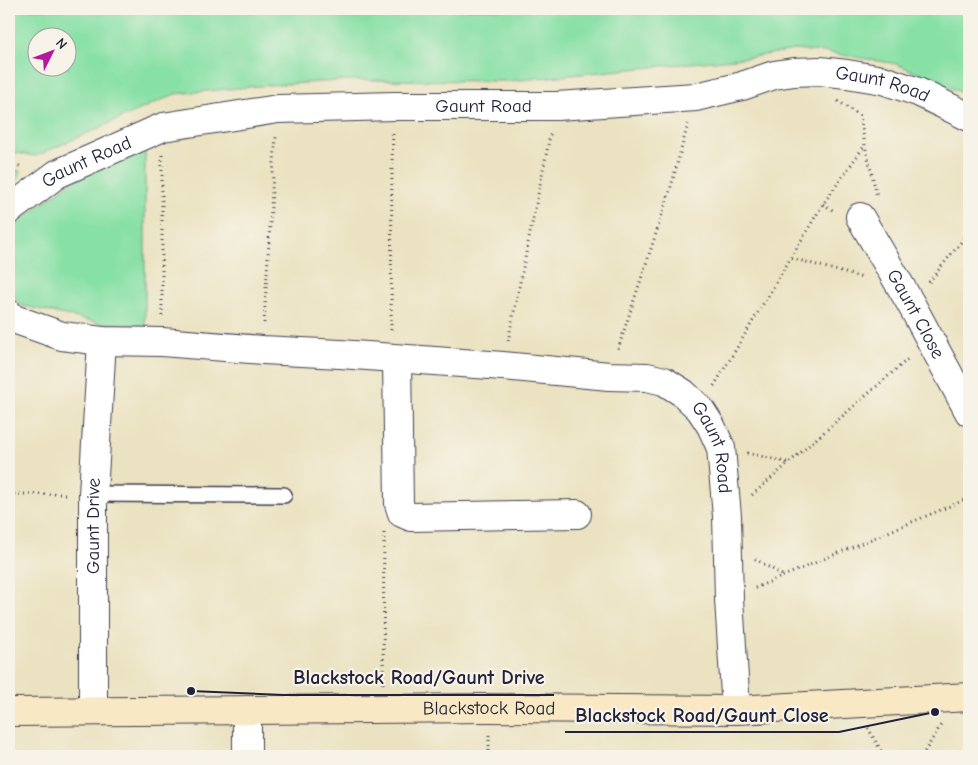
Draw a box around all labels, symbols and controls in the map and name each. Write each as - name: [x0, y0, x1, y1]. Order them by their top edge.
- north arrow: [28, 28, 78, 78]
- text: N: [52, 35, 71, 53]
- street label: Gaunt Road: [834, 62, 933, 107]
- street label: Gaunt Road: [435, 95, 532, 117]
- street label: Gaunt Road: [37, 131, 135, 193]
- street label: Gaunt Close: [882, 266, 949, 362]
- street label: Gaunt Road: [687, 397, 736, 494]
- street label: Gaunt Drive: [82, 477, 105, 574]
- callout: Blackstock Road/Gaunt Drive: [283, 660, 554, 695]
- text: Blackstock Road/Gaunt Drive: [293, 666, 545, 689]
- street label: Blackstock Road: [422, 697, 555, 720]
- callout: Blackstock Road/Gaunt Close: [565, 697, 839, 732]
- text: Blackstock Road/Gaunt Close: [575, 704, 829, 727]

